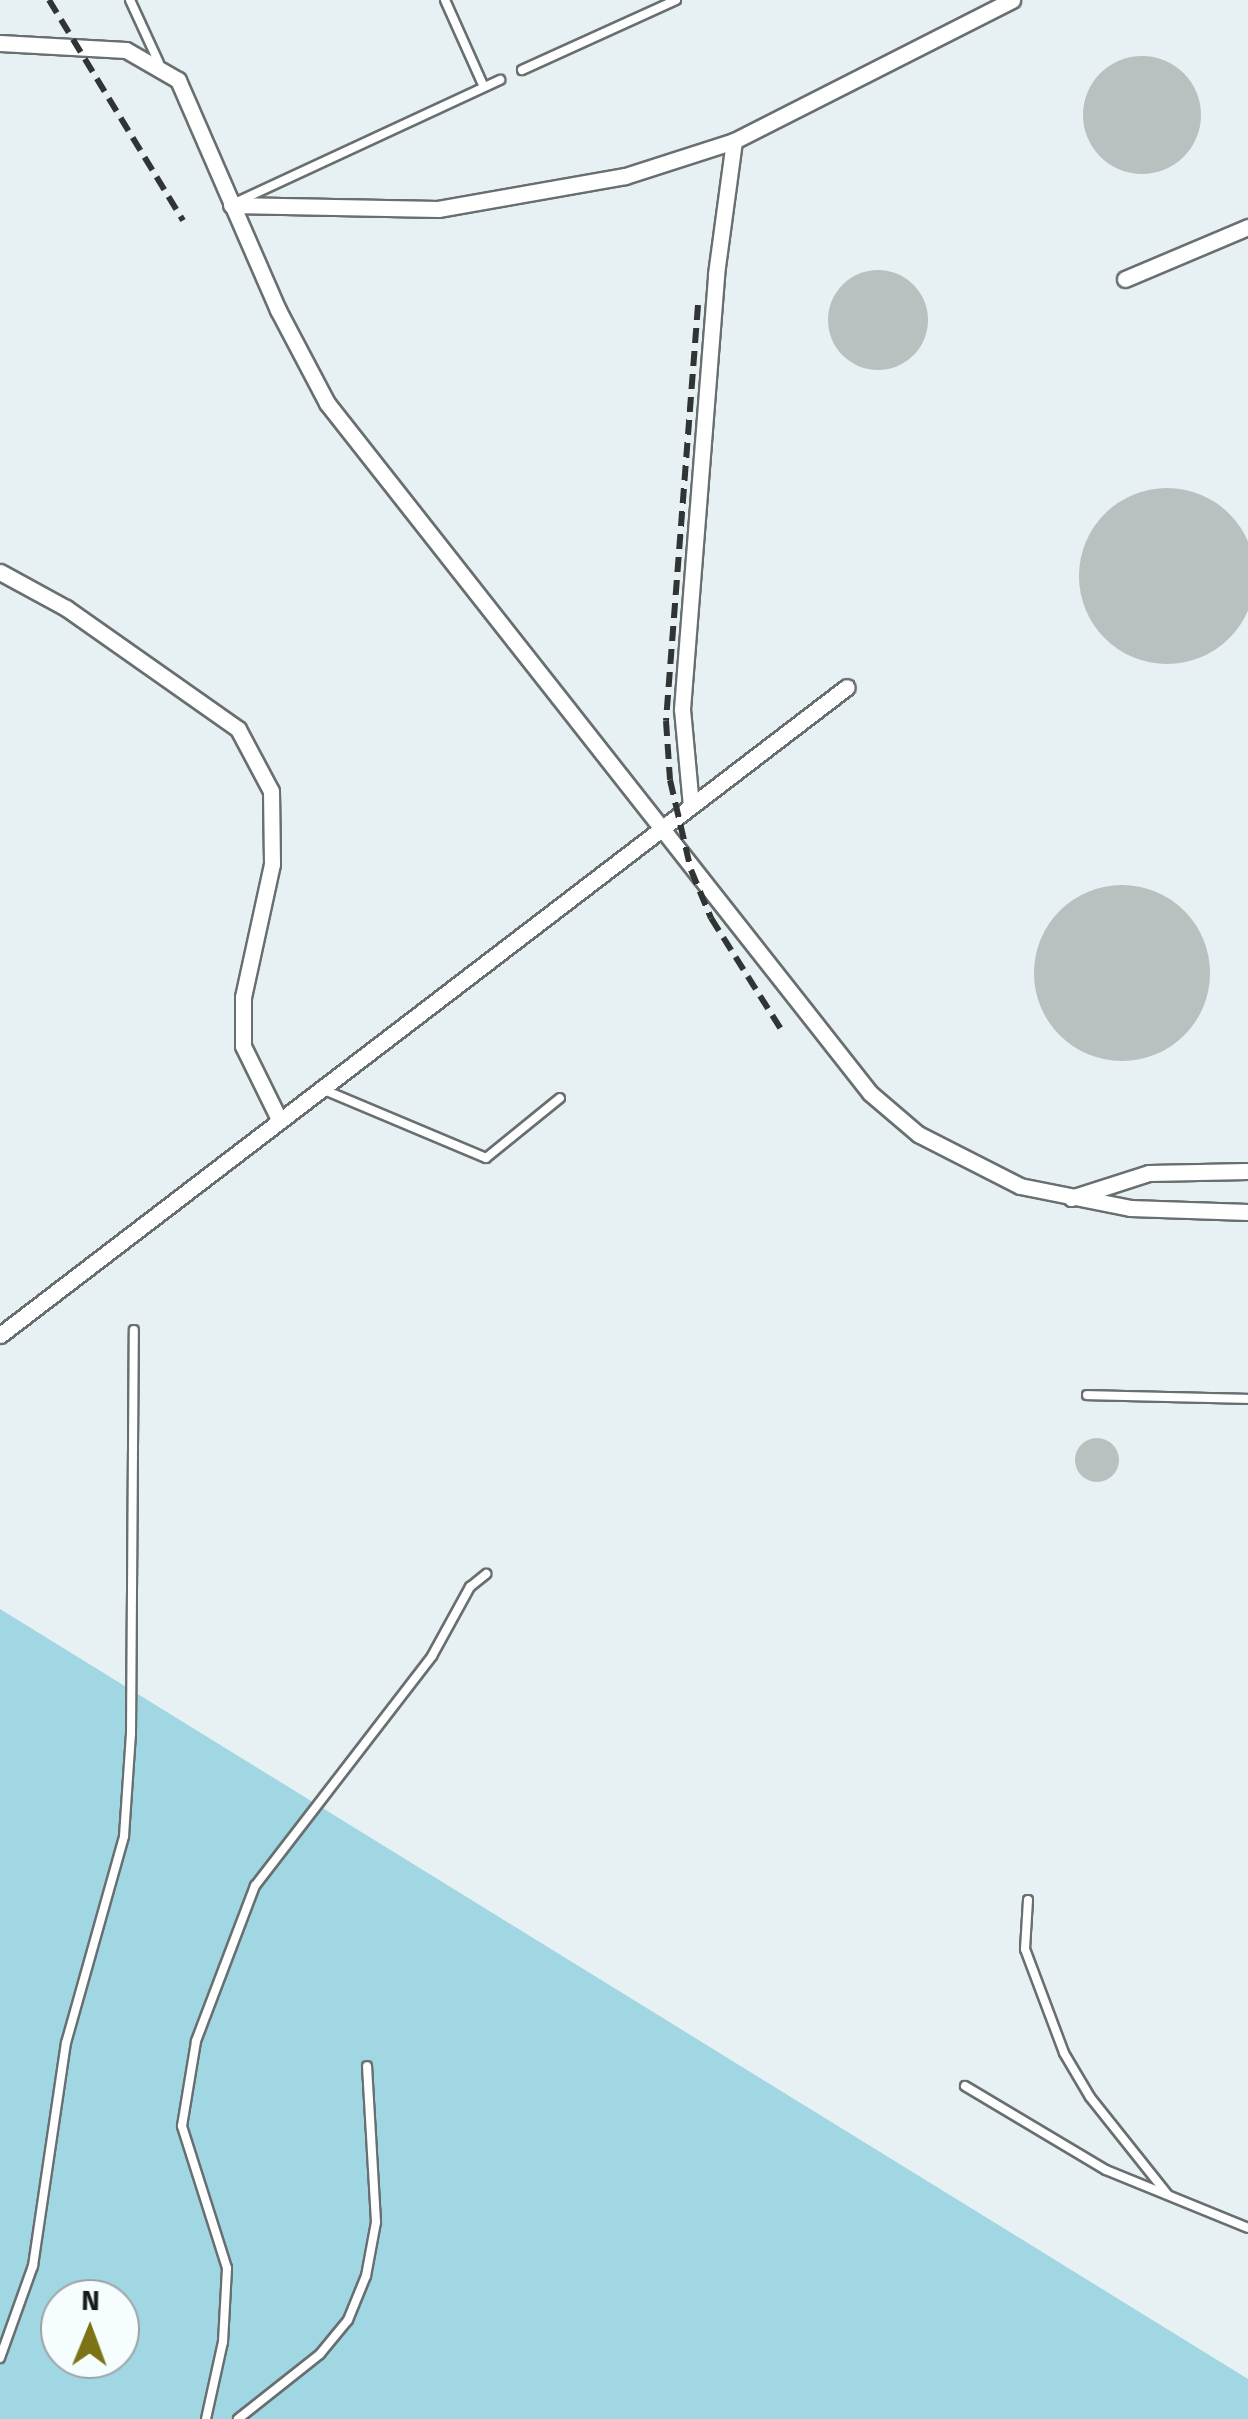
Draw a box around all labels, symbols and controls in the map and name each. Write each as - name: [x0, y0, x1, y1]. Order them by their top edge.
- north arrow: [40, 2279, 140, 2379]
- text: N: [81, 2284, 100, 2317]

